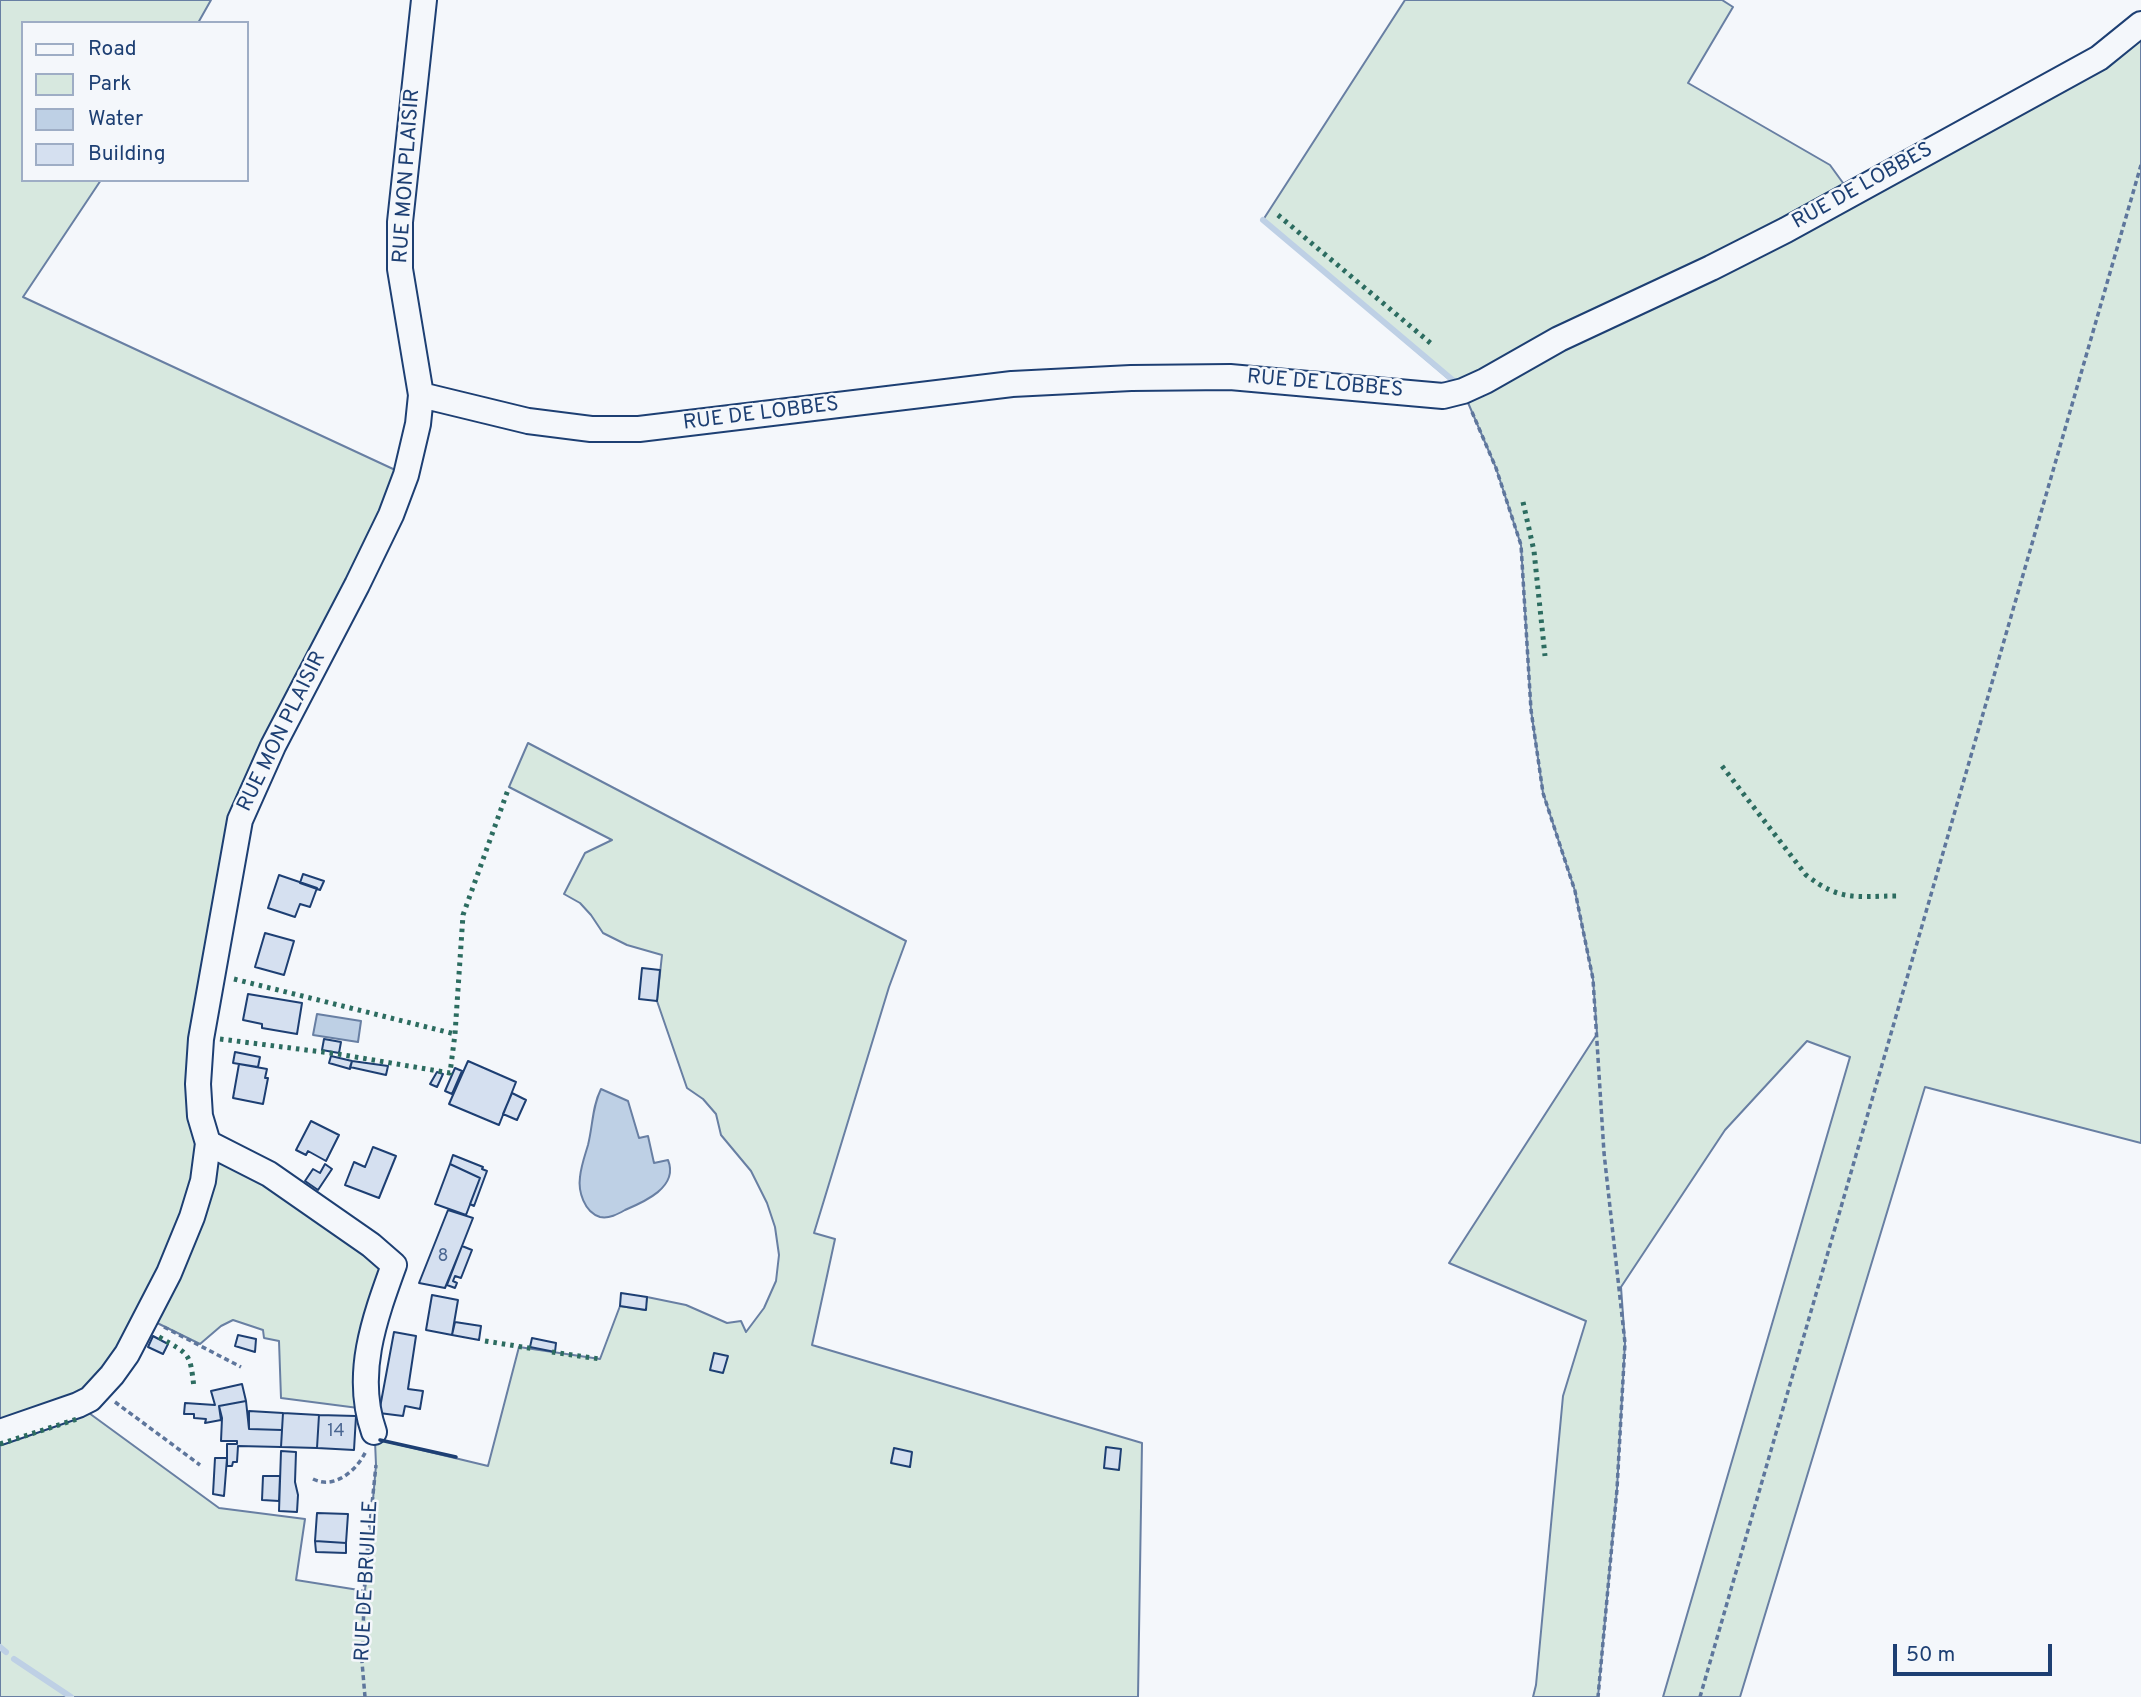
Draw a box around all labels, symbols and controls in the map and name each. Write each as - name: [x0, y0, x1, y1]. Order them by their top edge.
- legend: [21, 21, 248, 182]
- text: Road: [88, 36, 137, 63]
- text: Park: [88, 71, 131, 98]
- street label: RUE MON PLAISIR: [389, 88, 427, 264]
- text: Water: [88, 106, 143, 133]
- street label: RUE DE LOBBES: [1788, 138, 1938, 236]
- text: Building: [88, 141, 166, 168]
- street label: RUE DE LOBBES: [1246, 366, 1404, 404]
- street label: RUE DE LOBBES: [682, 393, 840, 437]
- street label: RUE MON PLAISIR: [233, 648, 333, 816]
- house number: 8: [438, 1246, 448, 1268]
- house number: 14: [327, 1421, 345, 1443]
- street label: RUE DE BRUILLE: [351, 1500, 385, 1662]
- scale bar: [1896, 1630, 2055, 1674]
- text: 50 m: [1906, 1642, 1955, 1669]

